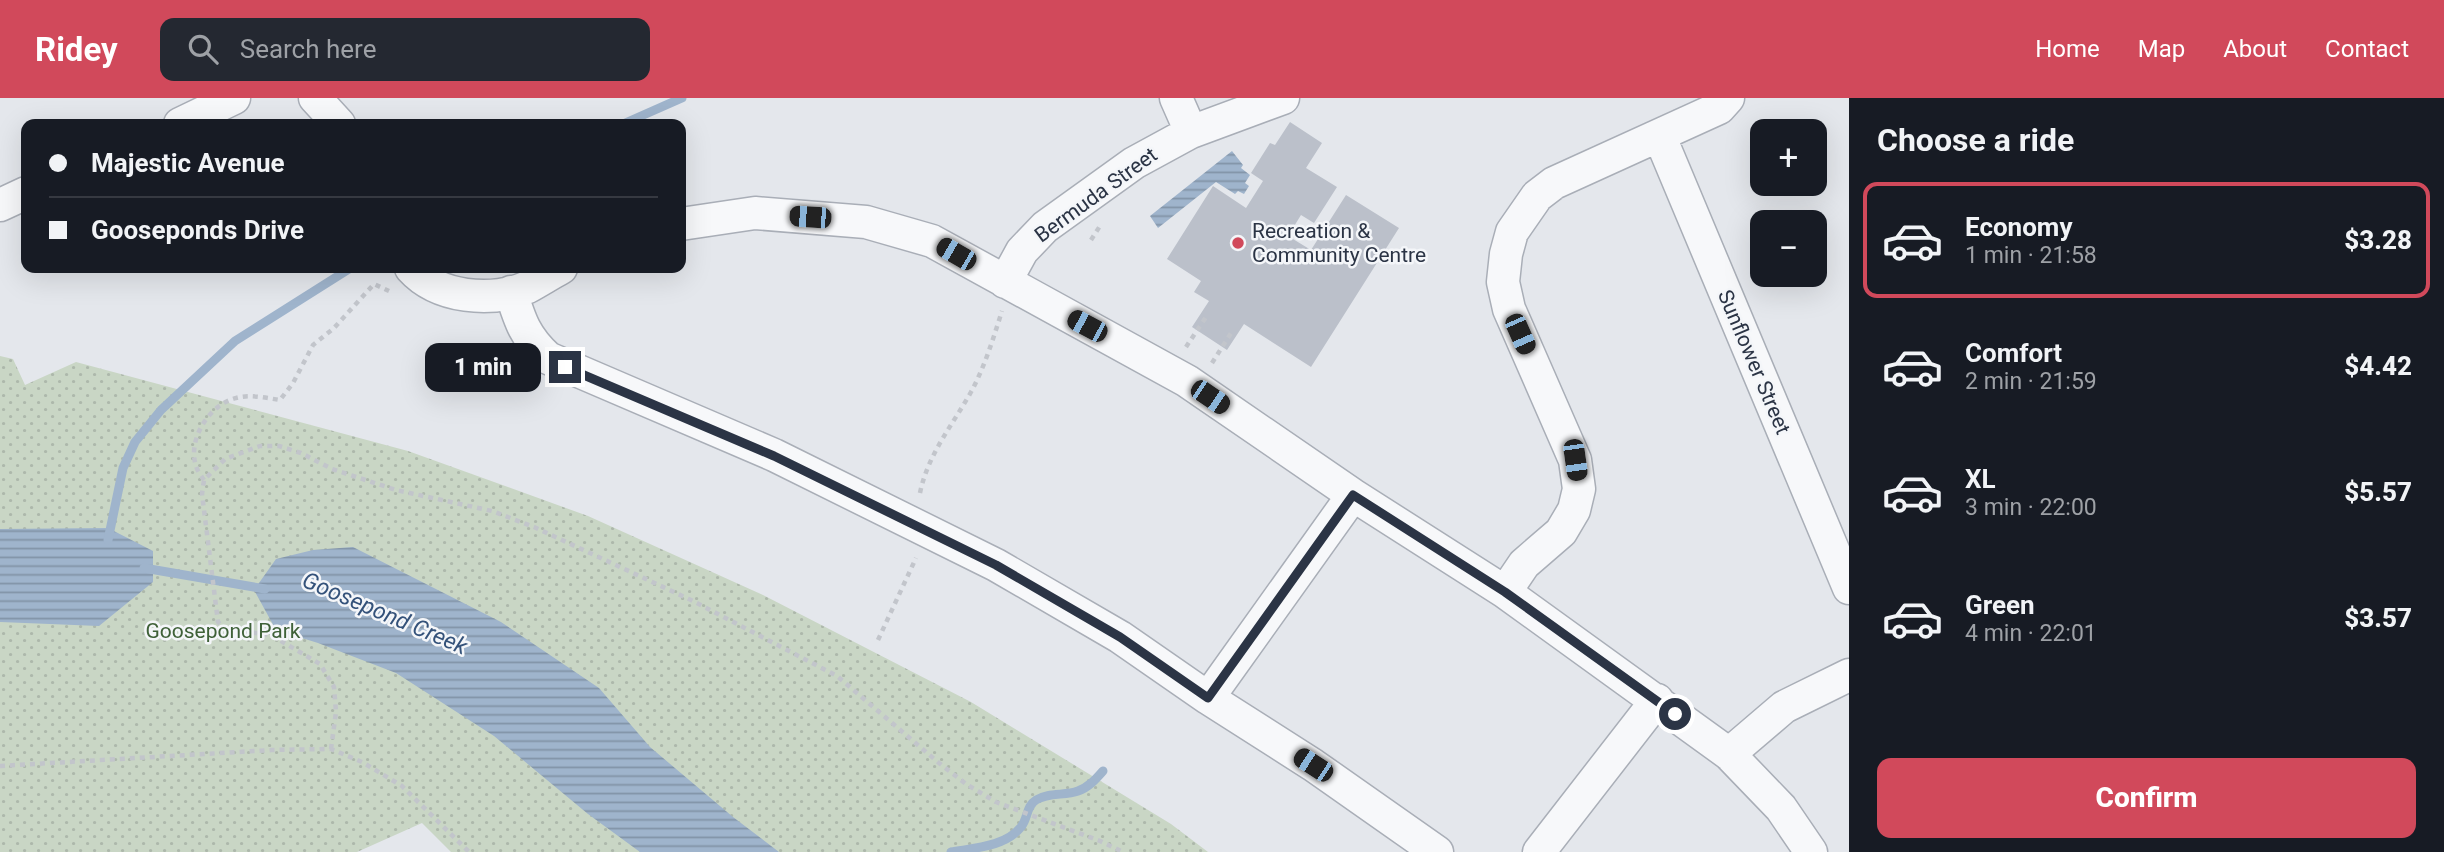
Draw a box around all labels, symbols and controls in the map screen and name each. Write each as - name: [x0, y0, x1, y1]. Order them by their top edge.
- search box: [160, 18, 650, 81]
- text: Ridey: [35, 30, 118, 69]
- icon: search: [184, 30, 222, 68]
- text: Search here: [240, 34, 376, 64]
- text: Home: [2035, 35, 2100, 63]
- text: Map: [2138, 35, 2185, 63]
- text: About: [2223, 35, 2287, 63]
- text: Contact: [2325, 35, 2409, 63]
- map controls: [1750, 119, 1827, 287]
- button: +: [1750, 119, 1827, 196]
- text: Choose a ride: [1877, 121, 2074, 159]
- street label: Bermuda Street: [1030, 143, 1162, 247]
- text: Majestic Avenue: [91, 148, 285, 178]
- car: [789, 205, 832, 229]
- icon: car: [1881, 209, 1944, 272]
- button: −: [1750, 210, 1827, 287]
- text: Economy: [1965, 212, 2072, 242]
- text: Gooseponds Drive: [91, 215, 304, 245]
- place label: Recreation & Community Centre: [1252, 219, 1426, 267]
- text: $3.28: [2344, 225, 2412, 255]
- car: [933, 234, 980, 274]
- marker: Recreation & Community Centre: [1230, 235, 1246, 251]
- text: 1 min · 21:58: [1965, 242, 2097, 269]
- street label: Sunflower Street: [1713, 286, 1795, 438]
- car: [1064, 307, 1111, 345]
- car: [1502, 311, 1539, 357]
- icon: car: [1881, 335, 1944, 398]
- text: Comfort: [1965, 338, 2062, 368]
- callout: 1 min: [425, 342, 540, 392]
- route end: [549, 351, 581, 383]
- text: $4.42: [2344, 351, 2412, 381]
- text: 1 min: [454, 354, 512, 381]
- text: 2 min · 21:59: [1965, 368, 2097, 395]
- car: [1187, 377, 1234, 417]
- car: [1562, 438, 1589, 482]
- icon: car: [1881, 461, 1944, 524]
- text: XL: [1965, 464, 1996, 494]
- text: $5.57: [2344, 477, 2412, 507]
- text: 3 min · 22:00: [1965, 494, 2097, 521]
- water label: Goosepond Creek: [298, 567, 472, 661]
- icon: car: [1881, 587, 1944, 650]
- text: Green: [1965, 590, 2035, 620]
- text: $3.57: [2344, 603, 2412, 633]
- park label: Goosepond Park: [146, 619, 301, 643]
- text: 4 min · 22:01: [1965, 620, 2097, 647]
- route start: [1659, 698, 1691, 730]
- car: [1290, 745, 1337, 785]
- button: Confirm: [1877, 758, 2416, 838]

